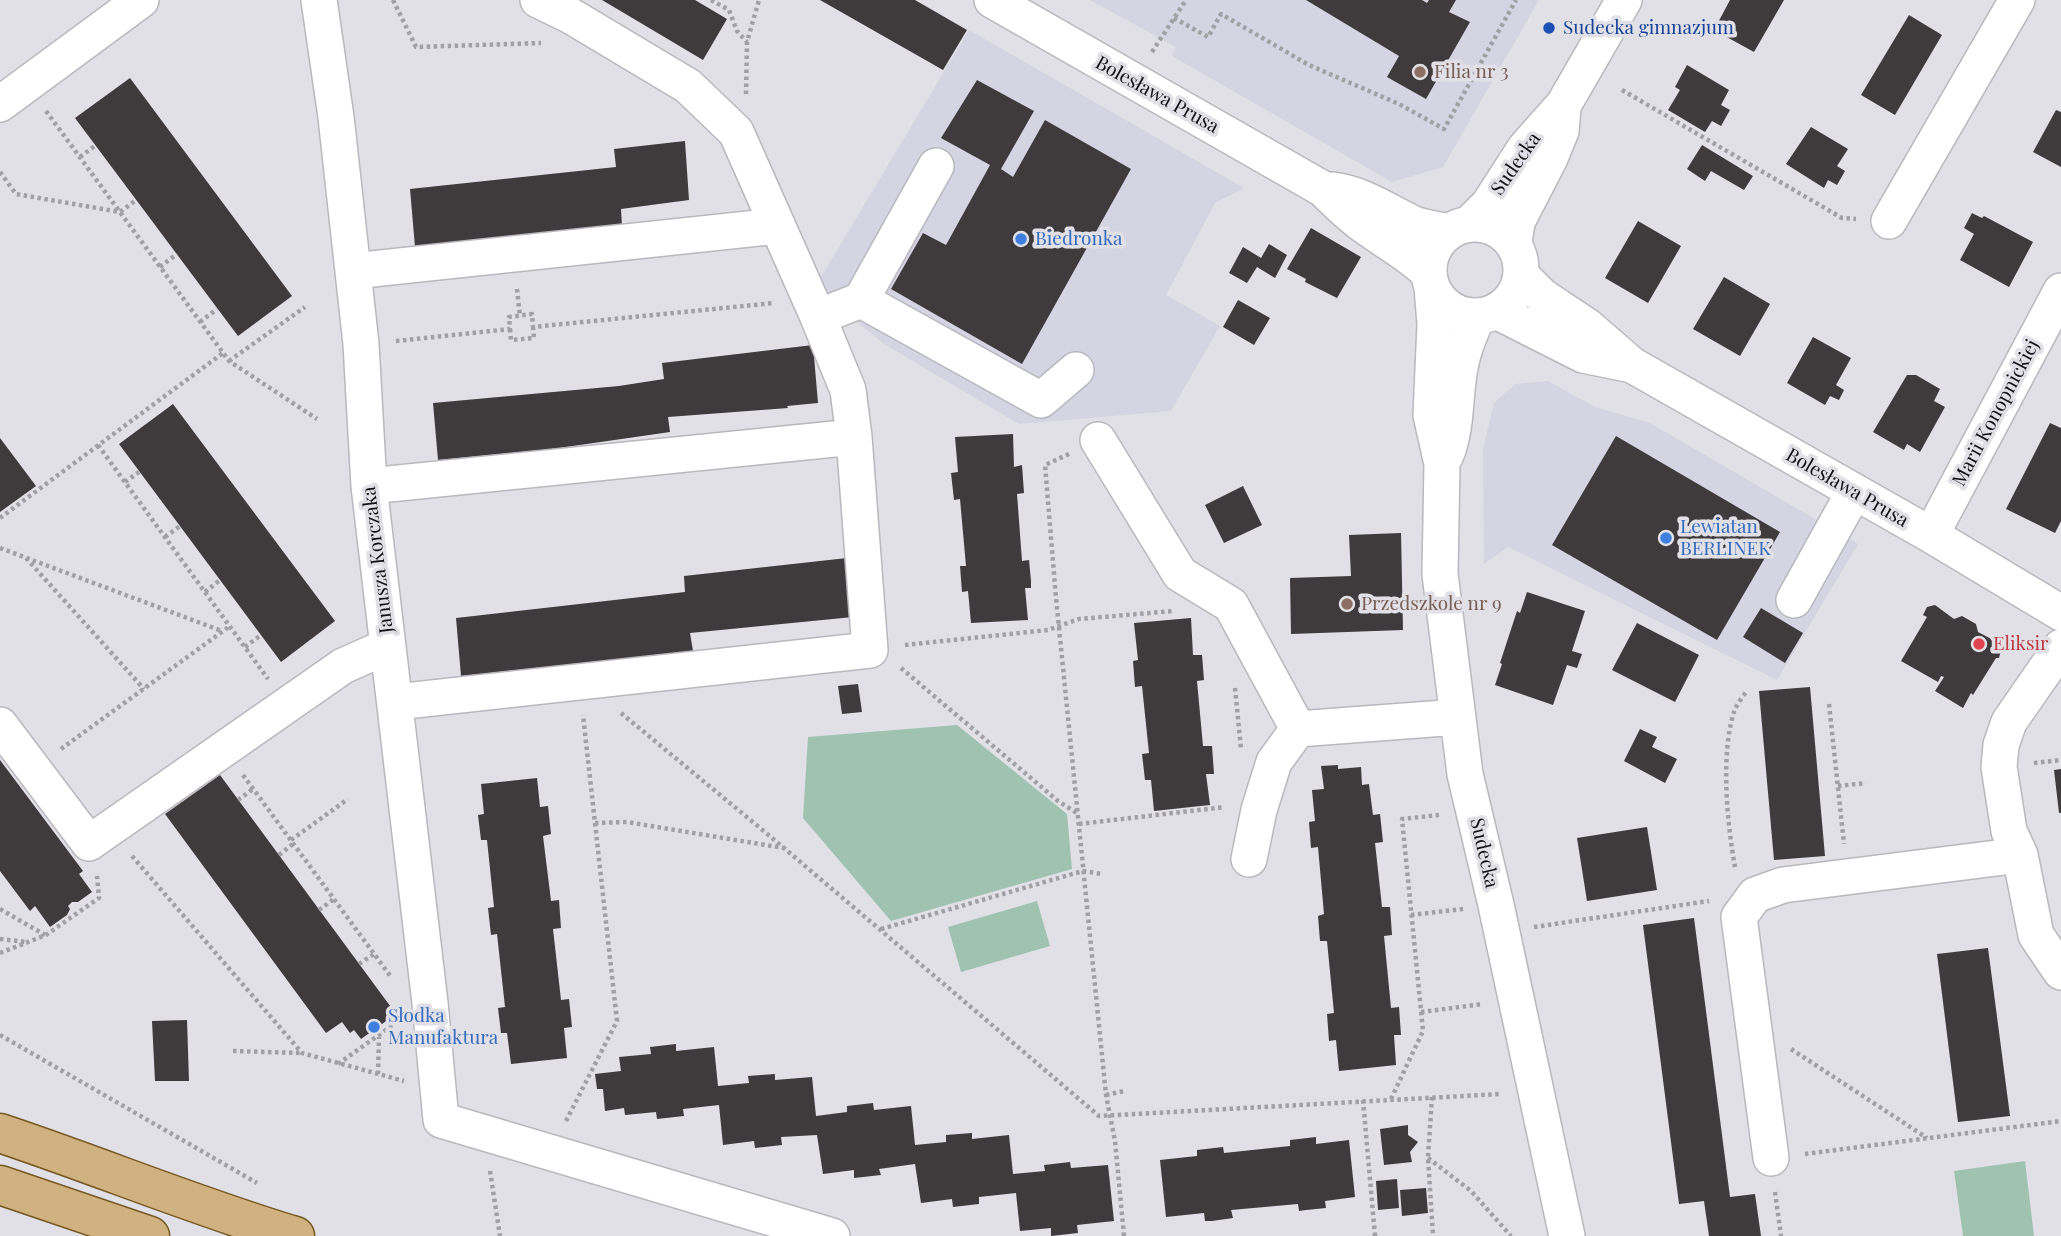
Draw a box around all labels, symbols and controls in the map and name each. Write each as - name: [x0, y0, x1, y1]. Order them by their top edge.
- place label: Sudecka gimnazjum: [1563, 17, 1734, 39]
- marker: Sudecka gimnazjum: [1541, 20, 1557, 36]
- street label: Bolesława Prusa: [1091, 52, 1223, 138]
- place label: Filia nr 3: [1434, 61, 1509, 83]
- marker: Filia nr 3: [1412, 64, 1428, 80]
- street label: Sudecka: [1486, 128, 1546, 200]
- place label: Biedronka: [1035, 228, 1123, 250]
- marker: Biedronka: [1013, 231, 1029, 247]
- street label: Marii Konopnickiej: [1948, 336, 2044, 490]
- street label: Bolesława Prusa: [1782, 444, 1912, 532]
- street label: Janusza Korczaka: [358, 485, 398, 635]
- place label: Lewiatan BERLINEK: [1680, 516, 1771, 560]
- marker: Lewiatan BERLINEK: [1658, 530, 1674, 546]
- place label: Przedszkole nr 9: [1361, 593, 1502, 615]
- marker: Przedszkole nr 9: [1339, 596, 1355, 612]
- place label: Eliksir: [1993, 633, 2049, 655]
- marker: Eliksir: [1971, 636, 1987, 652]
- street label: Sudecka: [1465, 816, 1503, 890]
- place label: Słodka Manufaktura: [388, 1005, 498, 1049]
- marker: Słodka Manufaktura: [366, 1019, 382, 1035]

